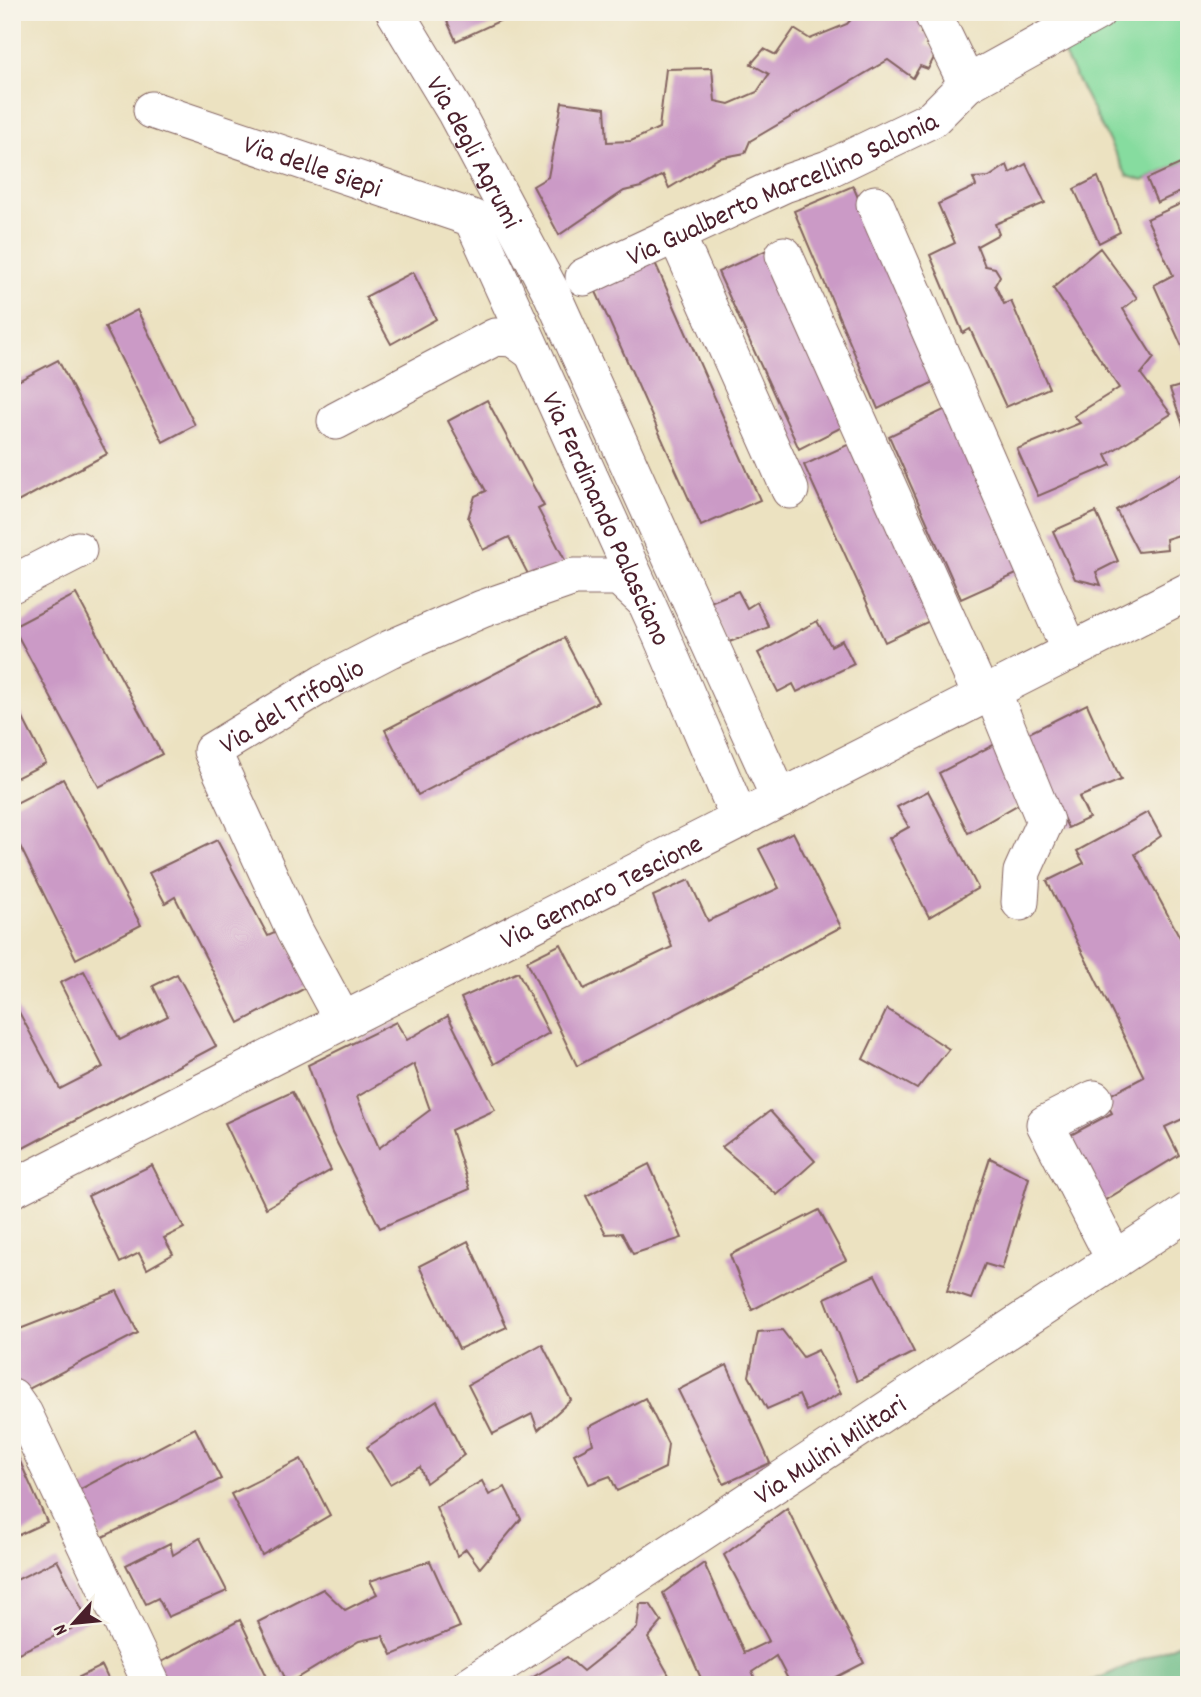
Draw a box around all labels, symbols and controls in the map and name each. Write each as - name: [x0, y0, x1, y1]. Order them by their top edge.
- street label: Via degli Agrumi: [413, 70, 529, 237]
- street label: Via Gualberto Marcellino Salonia: [621, 104, 947, 279]
- street label: Via delle Siepi: [237, 127, 386, 211]
- street label: Via Ferdinando Palasciano: [528, 386, 678, 653]
- street label: Via del Trifoglio: [213, 650, 373, 767]
- street label: Via Gennaro Tescione: [494, 826, 711, 963]
- street label: Via Mulini Militari: [748, 1388, 916, 1517]
- north arrow: [38, 1588, 108, 1658]
- text: N: [48, 1619, 76, 1639]

